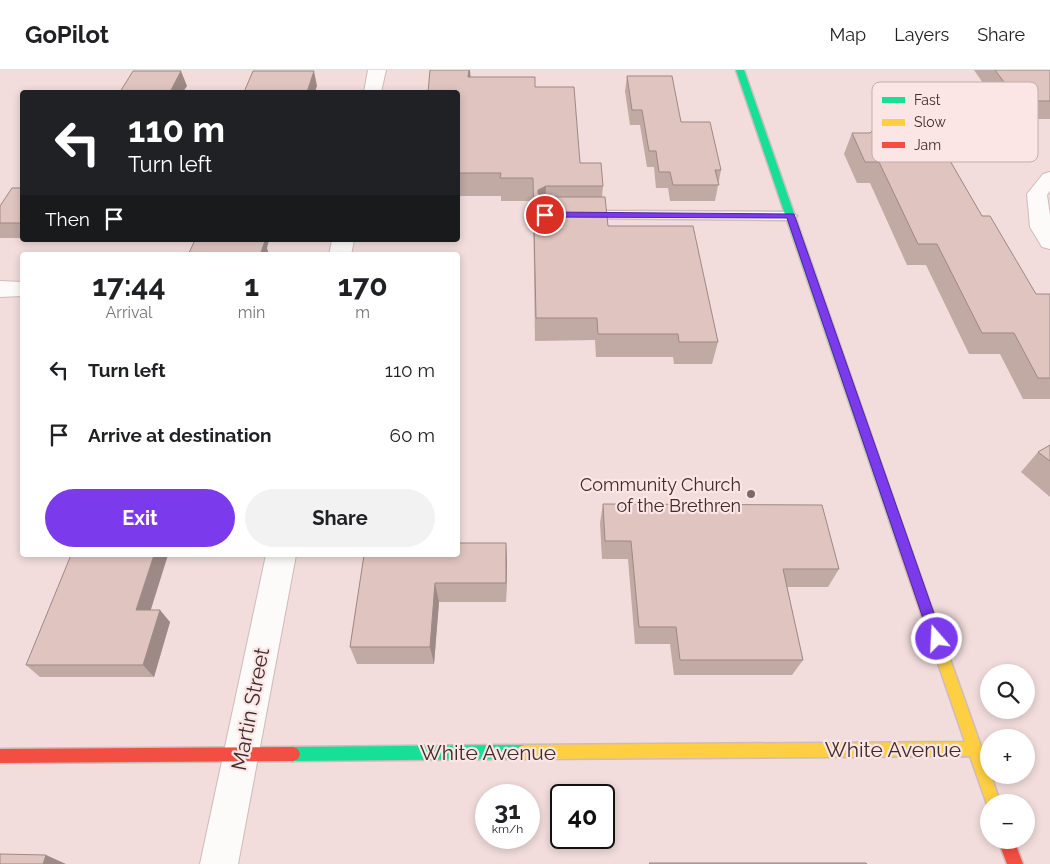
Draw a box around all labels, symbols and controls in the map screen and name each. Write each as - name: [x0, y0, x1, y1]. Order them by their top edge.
- text: GoPilot: [25, 20, 109, 49]
- text: Map: [830, 24, 866, 45]
- text: Layers: [894, 24, 949, 45]
- text: Share: [977, 24, 1025, 45]
- legend: [872, 82, 1038, 162]
- text: Fast: [914, 92, 941, 108]
- text: 110 m: [128, 109, 225, 150]
- icon: left: [45, 110, 110, 175]
- text: Slow: [914, 114, 946, 130]
- text: Jam: [914, 137, 941, 153]
- text: Turn left: [128, 151, 212, 177]
- pin: [524, 194, 566, 236]
- icon: arrive: [531, 201, 559, 229]
- icon: arrive: [100, 205, 128, 233]
- text: Then: [45, 208, 90, 230]
- text: 17:44: [92, 268, 166, 303]
- text: 1: [244, 268, 259, 303]
- text: 170: [338, 268, 388, 303]
- text: Arrival: [105, 303, 152, 322]
- text: min: [238, 303, 265, 322]
- text: m: [355, 303, 370, 322]
- icon: left: [45, 356, 73, 384]
- text: Turn left: [88, 359, 165, 381]
- text: 110 m: [385, 359, 435, 381]
- icon: arrive: [45, 421, 73, 449]
- text: Arrive at destination: [88, 424, 272, 446]
- text: 60 m: [390, 424, 435, 446]
- place label: Community Church of the Brethren: [580, 474, 741, 516]
- marker: Community Church of the Brethren: [745, 488, 757, 500]
- button: Exit: [45, 489, 235, 547]
- button: Share: [245, 489, 435, 547]
- position arrow: [910, 612, 962, 664]
- street label: Martin Street: [226, 645, 274, 773]
- map controls: [980, 664, 1035, 849]
- button: search: [980, 664, 1035, 719]
- button: +: [980, 729, 1035, 784]
- street label: White Avenue: [825, 737, 961, 762]
- street label: White Avenue: [420, 740, 556, 765]
- speed limit sign: 40: [550, 784, 615, 849]
- button: −: [980, 794, 1035, 849]
- text: 31: [494, 795, 521, 825]
- text: km/h: [492, 822, 523, 836]

